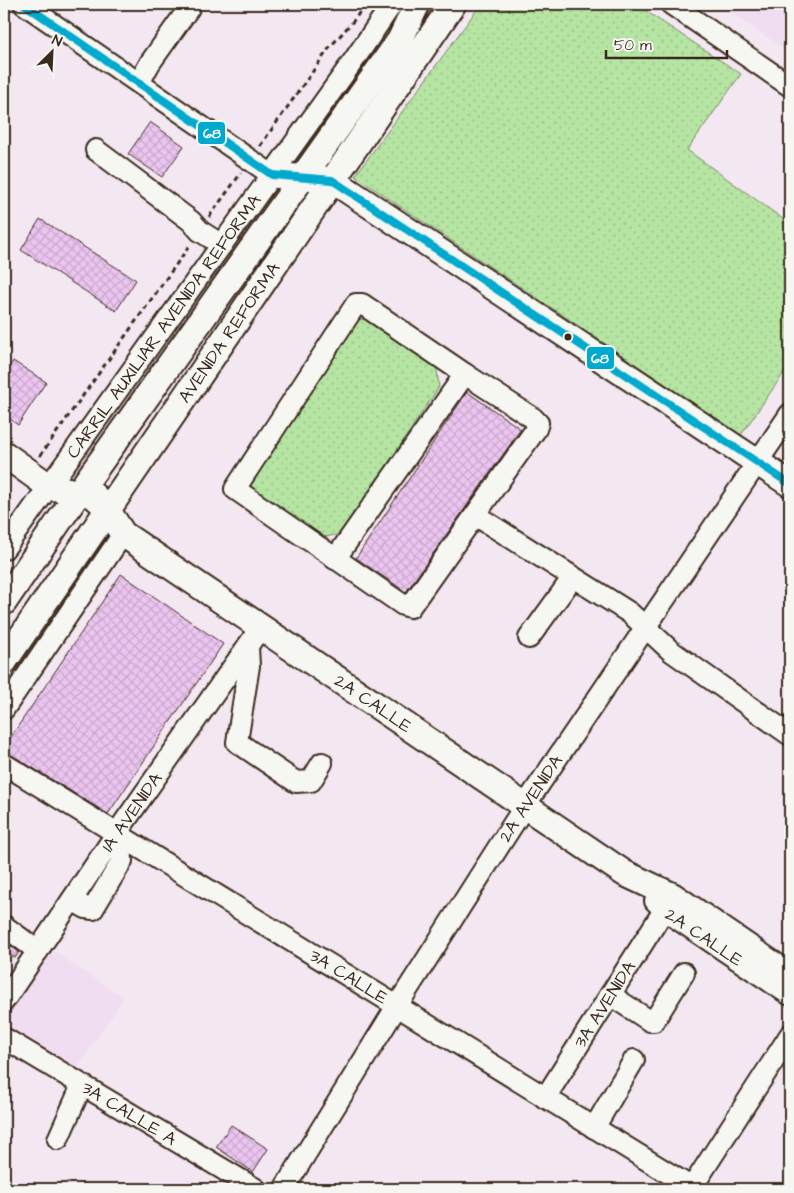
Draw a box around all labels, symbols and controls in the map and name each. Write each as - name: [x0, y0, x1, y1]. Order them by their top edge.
- north arrow: [28, 28, 78, 78]
- scale bar: [606, 28, 728, 60]
- text: N: [49, 30, 65, 52]
- text: 50 m: [614, 35, 652, 56]
- line badge: 68: [197, 121, 226, 145]
- text: 68: [203, 124, 221, 144]
- street label: CARRIL AUXILIAR AVENIDA REFORMA: [64, 189, 264, 463]
- street label: AVENIDA REFORMA: [173, 259, 283, 407]
- unlabelled marker: [563, 332, 573, 342]
- line badge: 68: [586, 346, 615, 370]
- text: 68: [591, 349, 609, 369]
- street label: 2A CALLE: [329, 668, 417, 739]
- street label: 2A AVENIDA: [492, 749, 569, 847]
- street label: 1A AVENIDA: [95, 767, 168, 857]
- street label: 2A CALLE: [660, 902, 748, 972]
- street label: 3A CALLE: [305, 943, 393, 1010]
- street label: 3A AVENIDA: [567, 955, 642, 1053]
- street label: 3A CALLE A: [77, 1075, 182, 1151]

